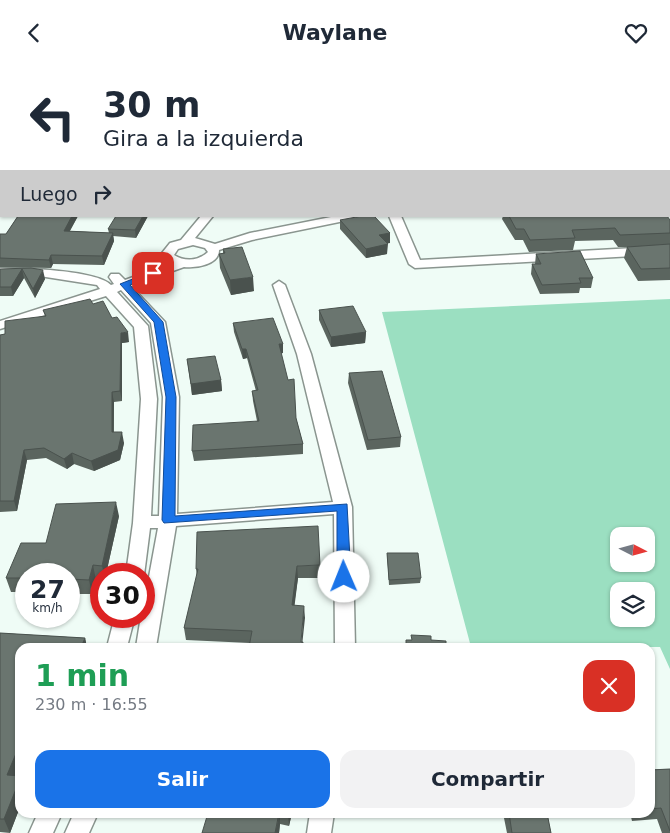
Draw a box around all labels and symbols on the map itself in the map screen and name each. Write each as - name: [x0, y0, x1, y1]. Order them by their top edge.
- pin: [132, 252, 174, 294]
- north arrow: [610, 527, 655, 573]
- position arrow: [317, 550, 369, 602]
- speed limit sign: 30: [90, 563, 155, 628]

